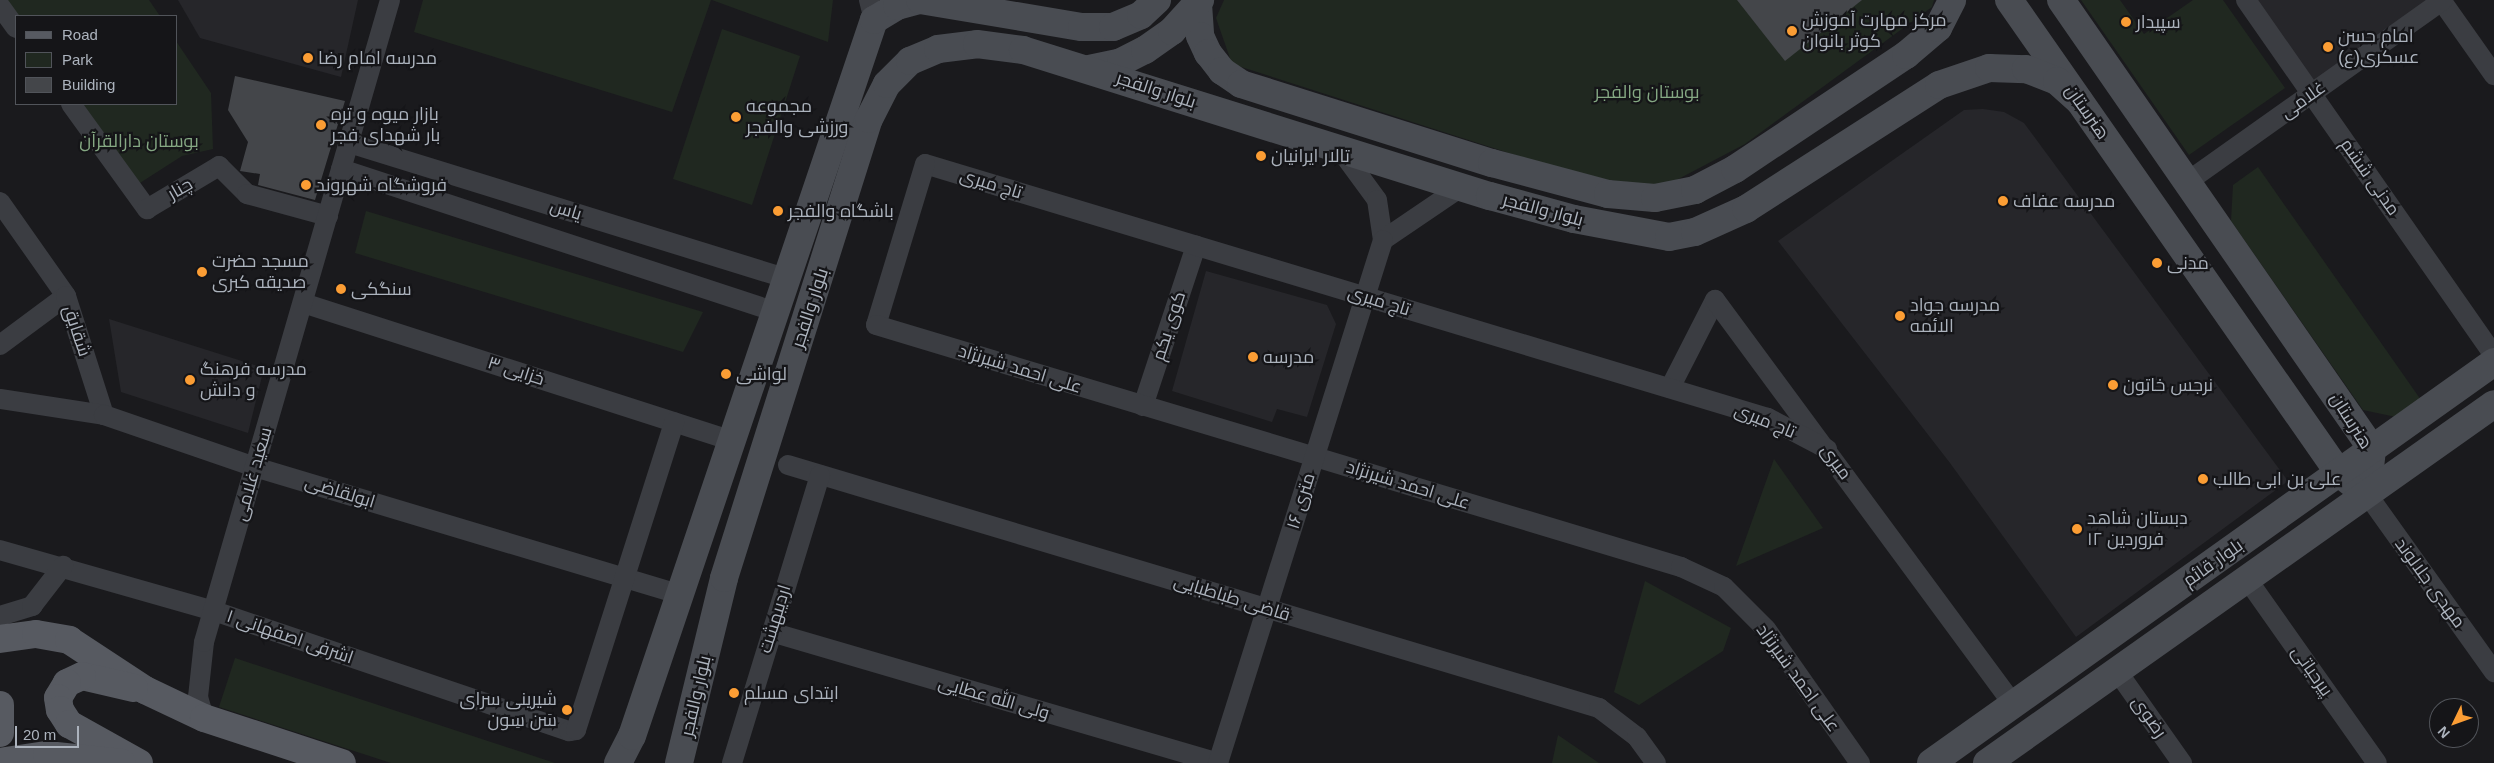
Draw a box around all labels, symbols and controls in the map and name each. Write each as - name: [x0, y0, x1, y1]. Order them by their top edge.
- place label: مرکز مهارت آموزش کوثر بانوان: [1802, 10, 1947, 52]
- place label: سپیدار: [2136, 11, 2181, 33]
- legend: [15, 15, 178, 105]
- marker: سپیدار: [2120, 16, 2132, 28]
- marker: مرکز مهارت آموزش کوثر بانوان: [1786, 25, 1798, 37]
- text: Road: [62, 26, 98, 43]
- place label: امام حسن عسکری(ع): [2338, 26, 2419, 68]
- marker: امام حسن عسکری(ع): [2322, 41, 2334, 53]
- place label: مدرسه امام رضا: [318, 47, 437, 69]
- text: Park: [62, 51, 93, 68]
- marker: مدرسه امام رضا: [302, 52, 314, 64]
- street label: بلوار والفجر: [1113, 67, 1199, 113]
- text: Building: [62, 76, 115, 93]
- street label: غلامی: [2276, 77, 2330, 123]
- street label: هنرستان: [2060, 80, 2114, 144]
- park label: بوستان والفجر: [1594, 81, 1700, 103]
- place label: مجموعه ورزشی والفجر: [746, 96, 848, 138]
- place label: بازار میوه و تره‌ بار شهدای فجر: [331, 104, 440, 146]
- marker: مجموعه ورزشی والفجر: [730, 111, 742, 123]
- marker: بازار میوه و تره‌ بار شهدای فجر: [315, 119, 327, 131]
- park label: بوستان دارالقرآن: [79, 130, 199, 152]
- street label: مدنی ششم: [2336, 134, 2404, 220]
- place label: تالار ایرانیان: [1271, 145, 1350, 167]
- marker: تالار ایرانیان: [1255, 150, 1267, 162]
- street label: تاج میری: [957, 164, 1025, 204]
- street label: چنار: [164, 173, 196, 205]
- place label: فروشگاه شهروند: [316, 174, 447, 196]
- marker: فروشگاه شهروند: [300, 179, 312, 191]
- street label: بلوار والفجر: [1500, 189, 1586, 231]
- place label: مدرسه عفاف: [2013, 190, 2115, 212]
- street label: یاس: [548, 195, 584, 225]
- marker: مدرسه عفاف: [1997, 195, 2009, 207]
- place label: باشگاه والفجر: [788, 200, 894, 222]
- marker: باشگاه والفجر: [772, 205, 784, 217]
- place label: مسجد حضرت صدیقه کبری: [212, 251, 309, 294]
- place label: مدنی: [2167, 252, 2209, 274]
- marker: مدنی: [2151, 257, 2163, 269]
- street label: بلوار والفجر: [787, 265, 833, 351]
- marker: مسجد حضرت صدیقه کبری: [196, 266, 208, 278]
- place label: سنگکی: [351, 278, 412, 300]
- street label: تاج میری: [1345, 281, 1413, 321]
- marker: سنگکی: [335, 283, 347, 295]
- street label: کوی یکم: [1148, 289, 1190, 363]
- place label: مدرسه جواد الائمه: [1910, 295, 2000, 338]
- street label: شقایق: [59, 303, 95, 359]
- marker: مدرسه جواد الائمه: [1894, 310, 1906, 322]
- street label: علی احمد شیرنژاد: [956, 340, 1084, 398]
- place label: مدرسه: [1263, 346, 1314, 368]
- marker: مدرسه: [1247, 351, 1259, 363]
- street label: خزایی ۳: [485, 352, 547, 390]
- place label: مدرسه فرهنگ و دانش: [200, 359, 307, 402]
- place label: لواشی: [736, 363, 787, 385]
- marker: لواشی: [720, 368, 732, 380]
- marker: مدرسه فرهنگ و دانش: [184, 374, 196, 386]
- place label: نرجس خاتون: [2123, 374, 2213, 396]
- marker: نرجس خاتون: [2107, 379, 2119, 391]
- street label: هنرستان: [2325, 389, 2377, 453]
- street label: تاج میری: [1731, 399, 1799, 443]
- street label: سعید غلامی: [229, 425, 277, 523]
- street label: میری: [1816, 440, 1856, 484]
- street label: علی احمد شیرنژاد: [1344, 456, 1472, 514]
- place label: علی بن ابی طالب: [2213, 468, 2341, 490]
- street label: ۱۶ متری: [1282, 470, 1320, 532]
- street label: ابولقاضی: [302, 471, 378, 513]
- marker: علی بن ابی طالب: [2197, 473, 2209, 485]
- place label: دبستان شاهد ۱۲ فروردین: [2087, 508, 2188, 550]
- marker: دبستان شاهد ۱۲ فروردین: [2071, 523, 2083, 535]
- street label: مهدی جلالوند: [2390, 534, 2470, 632]
- street label: بلوار قائم: [2179, 535, 2247, 591]
- street label: قاضی طباطبایی: [1171, 570, 1293, 626]
- street label: اردیبهشت: [754, 582, 796, 656]
- street label: اشرفی اصفهانی ۱: [224, 605, 356, 669]
- street label: علی احمد شیرنژاد: [1752, 620, 1844, 736]
- street label: پیرحیاتی: [2287, 642, 2337, 700]
- street label: بلوار والفجر: [676, 653, 716, 739]
- street label: ولی الله عطایی: [936, 672, 1052, 724]
- place label: ابتدای مسلم: [744, 682, 839, 704]
- marker: ابتدای مسلم: [728, 687, 740, 699]
- place label: شیرینی سرای سَن سِون: [459, 689, 557, 732]
- street label: رضوی: [2127, 692, 2171, 742]
- north arrow: [2429, 698, 2479, 748]
- marker: شیرینی سرای سَن سِون: [561, 704, 573, 716]
- scale bar: [18, 716, 81, 748]
- text: N: [2434, 723, 2453, 741]
- text: 20 m: [23, 726, 56, 743]

